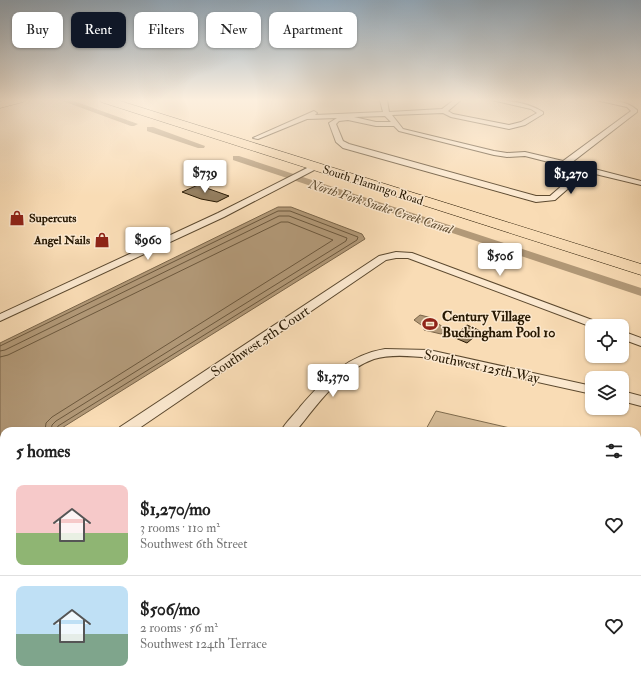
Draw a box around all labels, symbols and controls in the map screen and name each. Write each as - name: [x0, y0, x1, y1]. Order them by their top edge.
- chip: Buy: [12, 12, 63, 48]
- chip: Rent: [71, 12, 126, 48]
- chip: Filters: [134, 12, 198, 48]
- chip: New: [206, 12, 261, 48]
- chip: Apartment: [269, 12, 357, 48]
- pin: $739: [181, 160, 229, 194]
- pin: $1,270: [538, 161, 604, 195]
- street label: South Flamingo Road: [321, 162, 425, 209]
- text: $739: [193, 165, 217, 181]
- text: $1,270: [554, 166, 588, 182]
- water label: North Fork Snake Creek Canal: [306, 176, 455, 238]
- shop icon: Supercuts: [8, 209, 26, 227]
- place label: Supercuts: [29, 211, 76, 226]
- pin: $960: [124, 227, 172, 261]
- shop icon: Angel Nails: [93, 231, 111, 249]
- text: $960: [134, 232, 162, 248]
- place label: Angel Nails: [33, 233, 90, 248]
- pin: $506: [476, 243, 524, 277]
- text: $506: [487, 248, 513, 264]
- street label: Southwest 5th Court: [208, 302, 313, 381]
- place label: Century Village Buckingham Pool 10: [442, 308, 555, 342]
- sports icon: Century Village Buckingham Pool 10: [421, 315, 439, 333]
- map controls: [585, 319, 629, 415]
- button: locate: [585, 319, 629, 363]
- street label: Southwest 125th Way: [422, 346, 542, 388]
- pin: $1,370: [300, 364, 366, 398]
- text: $1,370: [317, 369, 349, 385]
- button: layers: [585, 371, 629, 415]
- icon: filters: [603, 440, 625, 462]
- text: 5 homes: [16, 441, 70, 462]
- text: $1,270/mo: [140, 499, 211, 520]
- icon: home: [48, 501, 96, 549]
- icon: heart: [603, 514, 625, 536]
- text: 3 rooms · 110 m²: [140, 520, 220, 536]
- text: Southwest 6th Street: [140, 536, 247, 552]
- text: $506/mo: [140, 599, 200, 620]
- icon: home: [48, 602, 96, 650]
- icon: heart: [603, 615, 625, 637]
- text: 2 rooms · 56 m²: [140, 620, 218, 636]
- text: Southwest 124th Terrace: [140, 636, 267, 652]

